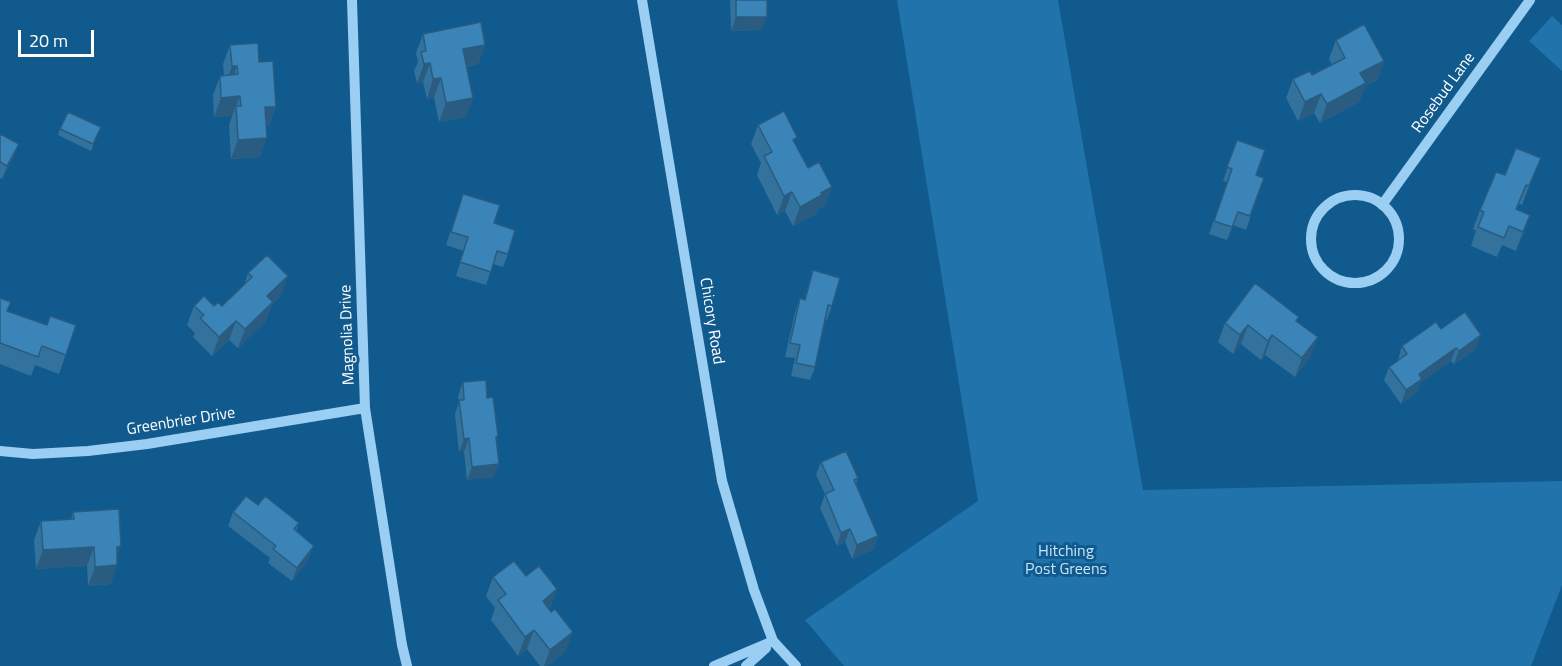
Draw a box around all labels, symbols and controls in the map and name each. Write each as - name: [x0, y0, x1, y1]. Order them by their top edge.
- scale bar: [21, 18, 98, 56]
- text: 20 m: [29, 27, 68, 54]
- street label: Rosebud Lane: [1408, 49, 1480, 137]
- street label: Chicory Road: [695, 276, 727, 366]
- street label: Magnolia Drive: [337, 284, 359, 386]
- street label: Greenbrier Drive: [125, 404, 237, 440]
- park label: Hitching Post Greens: [1025, 542, 1107, 580]

